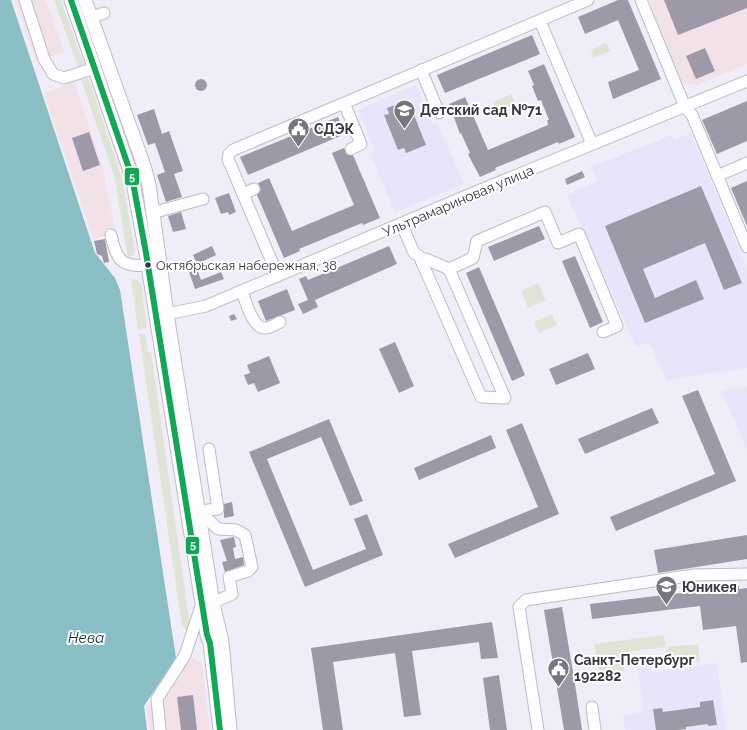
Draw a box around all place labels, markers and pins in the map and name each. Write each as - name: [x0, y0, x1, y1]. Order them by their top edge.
- school or university icon: Детский сад №71: [392, 97, 418, 130]
- place label: Детский сад №71: [420, 102, 542, 118]
- public building icon: СДЭК: [285, 116, 311, 149]
- place label: СДЭК: [314, 121, 355, 137]
- place label: Октябрьская набережная, 38: [156, 258, 337, 273]
- marker: Октябрьская набережная, 38: [143, 260, 153, 270]
- school or university icon: Юникея: [653, 574, 679, 607]
- place label: Юникея: [682, 579, 737, 595]
- place label: Санкт-Петербург 192282: [574, 652, 694, 684]
- public building icon: Санкт-Петербург 192282: [546, 655, 572, 688]

